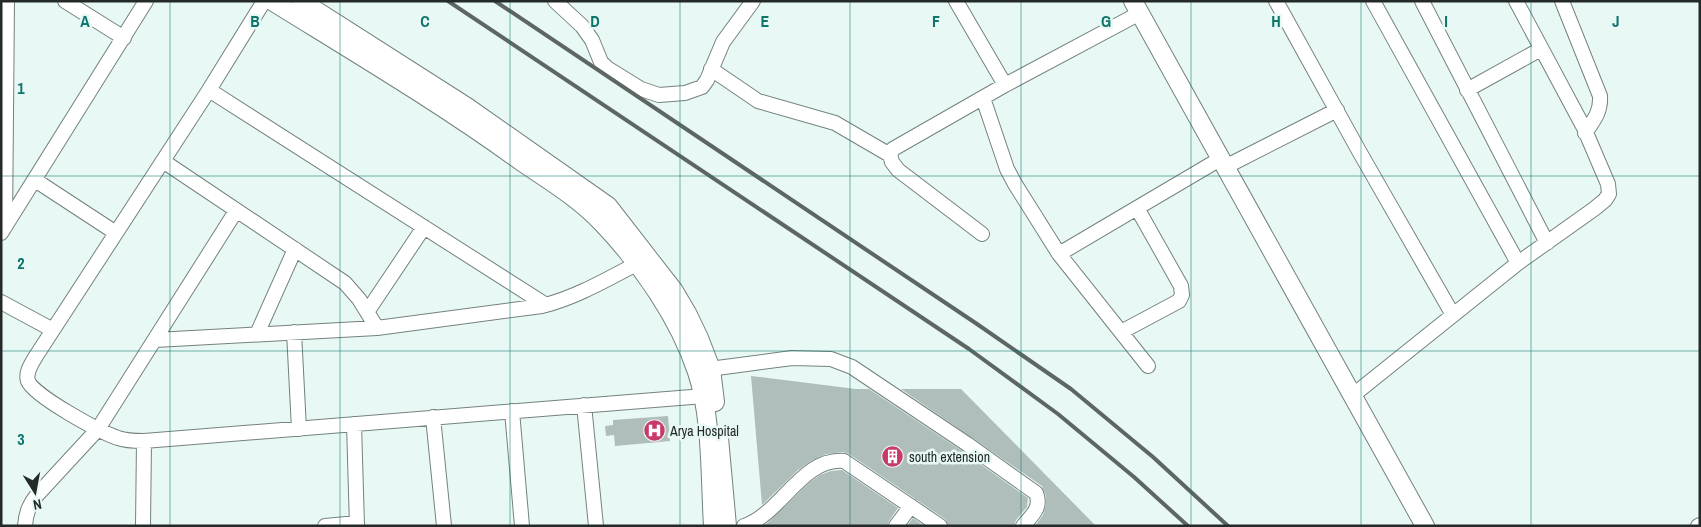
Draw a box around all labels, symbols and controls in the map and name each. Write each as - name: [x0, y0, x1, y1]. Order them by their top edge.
- text: A: [80, 10, 90, 32]
- text: B: [250, 10, 260, 32]
- text: C: [420, 10, 430, 32]
- text: D: [590, 10, 600, 32]
- text: E: [761, 10, 770, 32]
- text: F: [932, 10, 940, 32]
- text: G: [1101, 10, 1111, 32]
- text: H: [1271, 10, 1281, 32]
- text: I: [1444, 10, 1448, 32]
- text: J: [1612, 10, 1620, 32]
- text: 1: [17, 77, 25, 99]
- text: 2: [17, 252, 25, 274]
- hospital icon: Arya Hospital: [642, 419, 666, 443]
- place label: Arya Hospital: [669, 422, 739, 440]
- text: 3: [17, 428, 25, 450]
- building icon: south extension: [881, 445, 905, 469]
- place label: south extension: [909, 448, 990, 466]
- north arrow: [10, 467, 60, 517]
- text: N: [32, 495, 43, 514]

